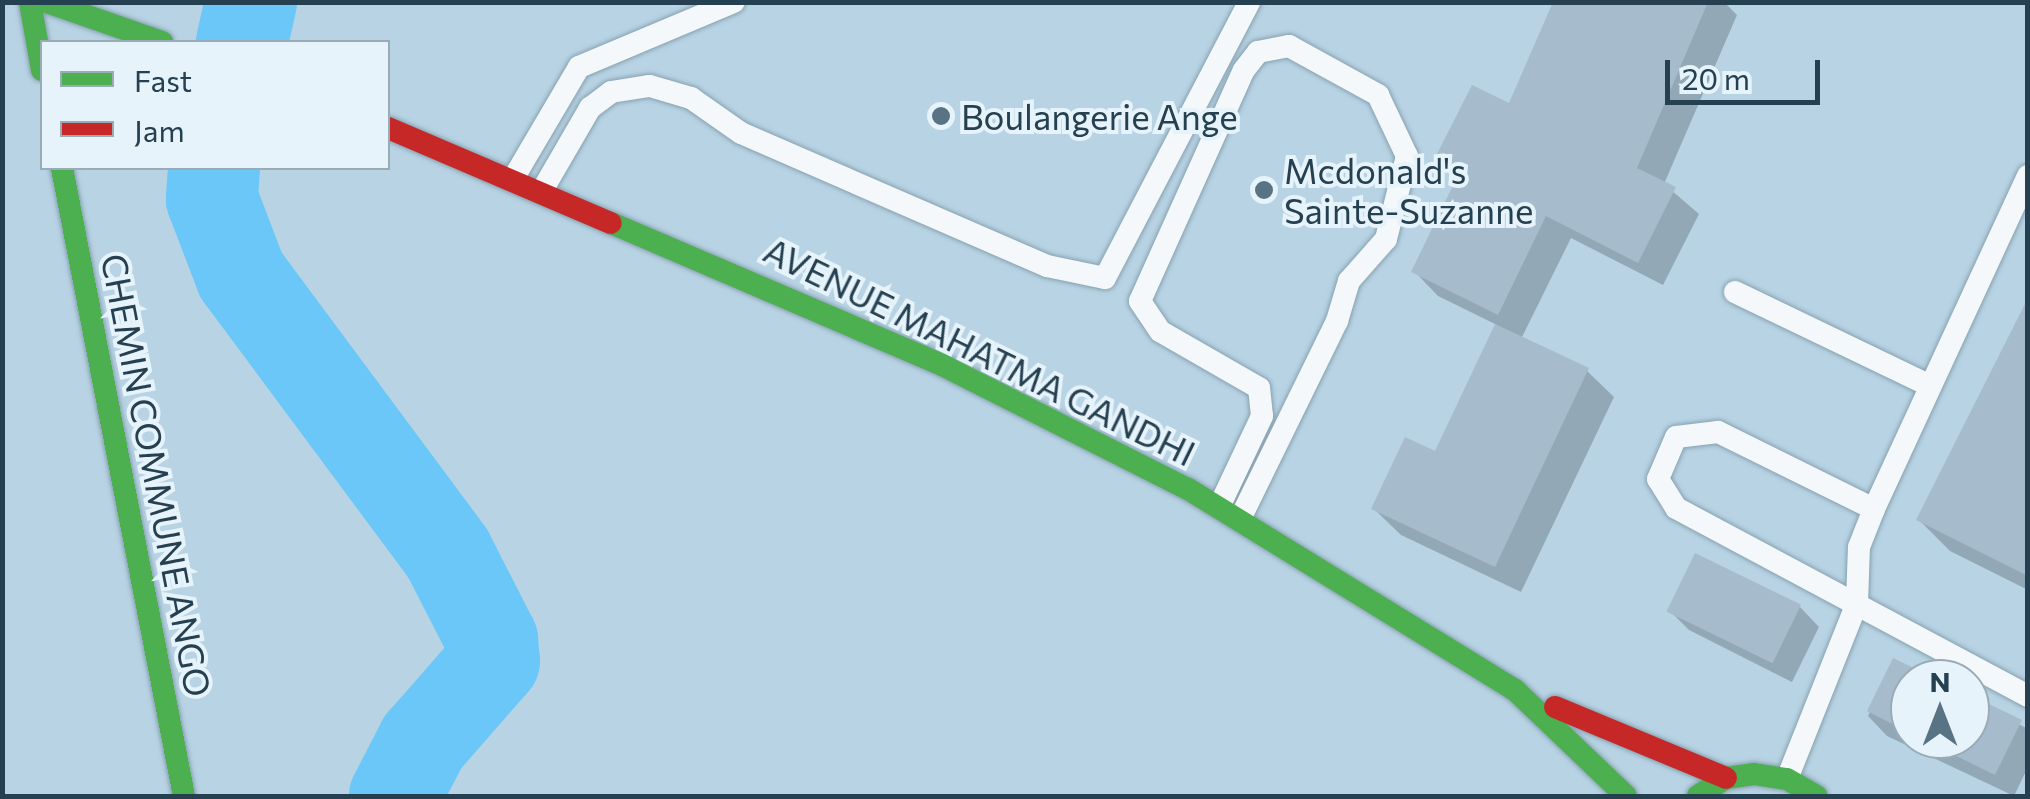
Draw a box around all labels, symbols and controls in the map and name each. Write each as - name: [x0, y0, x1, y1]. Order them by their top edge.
- legend: [40, 40, 390, 170]
- scale bar: [1670, 40, 1825, 102]
- text: 20 m: [1682, 59, 1750, 96]
- text: Fast: [134, 61, 192, 98]
- place label: Boulangerie Ange: [961, 95, 1238, 137]
- marker: Boulangerie Ange: [930, 105, 952, 127]
- text: Jam: [134, 111, 185, 148]
- place label: Mcdonald's Sainte-Suzanne: [1284, 149, 1534, 231]
- marker: Mcdonald's Sainte-Suzanne: [1253, 179, 1275, 201]
- street label: AVENUE MAHATMA GANDHI: [758, 228, 1202, 474]
- street label: CHEMIN COMMUNE ANGO: [93, 250, 221, 700]
- north arrow: [1890, 659, 1990, 759]
- text: N: [1930, 664, 1951, 698]

